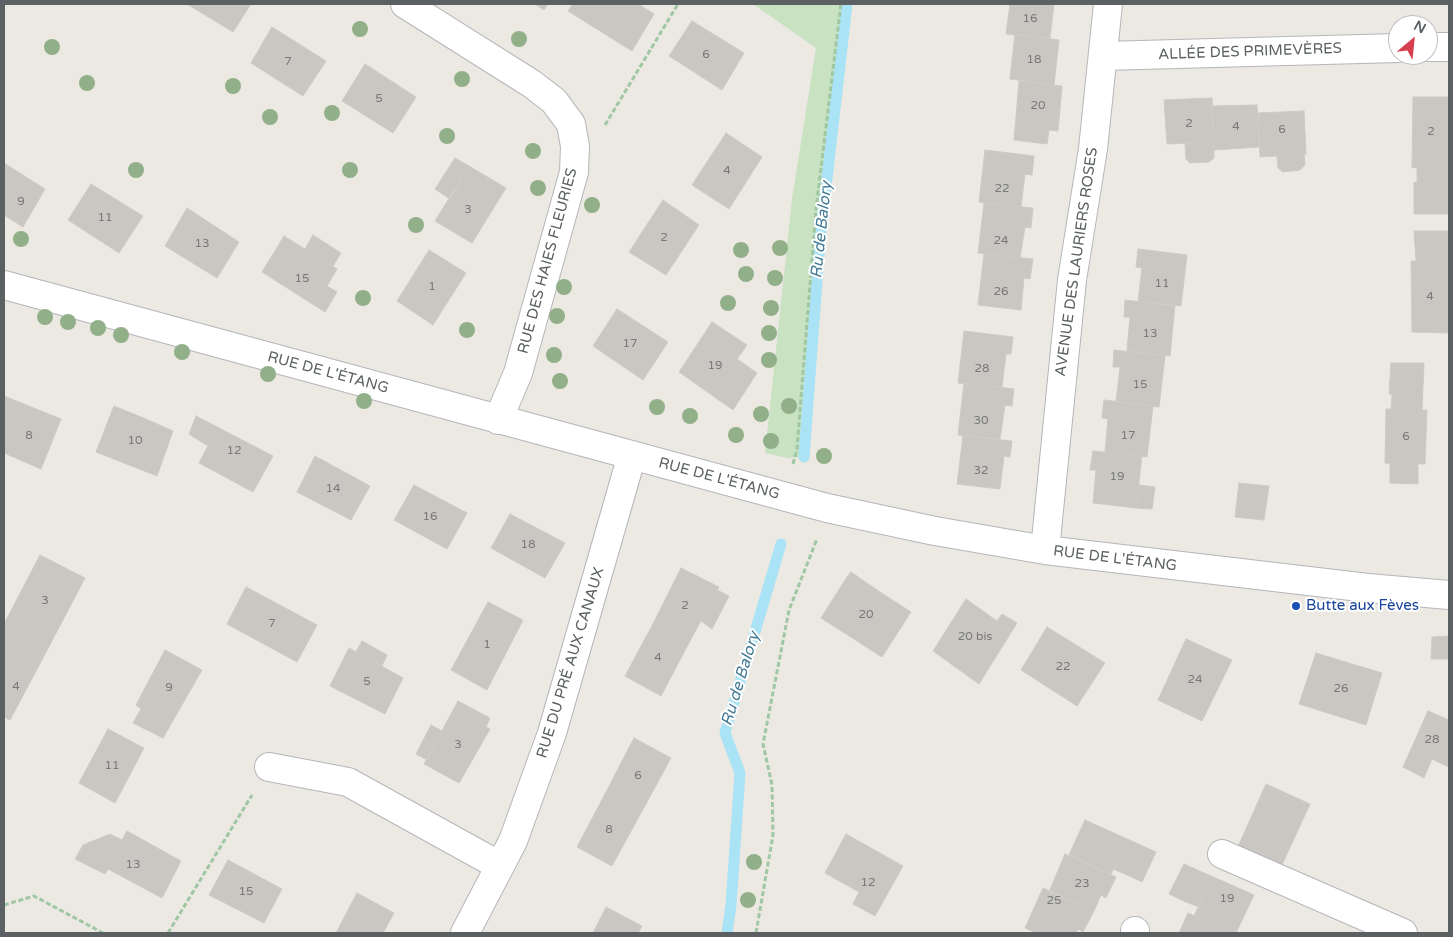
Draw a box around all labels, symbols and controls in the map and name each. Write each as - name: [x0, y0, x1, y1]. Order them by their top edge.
- house number: 16: [1022, 12, 1038, 26]
- north arrow: [1388, 15, 1438, 65]
- text: N: [1411, 17, 1429, 37]
- street label: ALLÉE DES PRIMEVÈRES: [1158, 40, 1342, 64]
- house number: 6: [702, 48, 710, 62]
- house number: 18: [1026, 53, 1042, 67]
- house number: 7: [284, 55, 292, 69]
- house number: 5: [375, 92, 383, 106]
- house number: 20: [1030, 99, 1046, 113]
- house number: 2: [1185, 117, 1193, 131]
- house number: 4: [1232, 120, 1240, 134]
- house number: 6: [1278, 123, 1286, 137]
- house number: 2: [1427, 125, 1435, 139]
- street label: AVENUE DES LAURIERS ROSES: [1052, 146, 1102, 378]
- house number: 4: [723, 164, 731, 178]
- street label: RUE DES HAIES FLEURIES: [515, 166, 581, 356]
- water label: Ru de Balory: [807, 181, 837, 279]
- house number: 22: [994, 182, 1010, 196]
- house number: 9: [17, 195, 25, 209]
- house number: 3: [464, 203, 472, 217]
- house number: 11: [97, 211, 113, 225]
- house number: 2: [660, 231, 668, 245]
- house number: 24: [993, 234, 1009, 248]
- house number: 13: [194, 237, 210, 251]
- house number: 15: [294, 272, 310, 286]
- house number: 11: [1154, 277, 1170, 291]
- house number: 1: [428, 280, 436, 294]
- house number: 26: [993, 285, 1009, 299]
- house number: 4: [1426, 290, 1434, 304]
- house number: 13: [1142, 327, 1158, 341]
- house number: 17: [622, 337, 638, 351]
- street label: RUE DE L'ÉTANG: [265, 348, 391, 398]
- house number: 19: [707, 359, 723, 373]
- house number: 28: [974, 362, 990, 376]
- house number: 15: [1132, 378, 1148, 392]
- house number: 30: [973, 414, 989, 428]
- house number: 8: [25, 429, 33, 443]
- house number: 17: [1120, 429, 1136, 443]
- house number: 6: [1402, 430, 1410, 444]
- house number: 10: [127, 434, 143, 448]
- house number: 12: [226, 444, 242, 458]
- street label: RUE DE L'ÉTANG: [656, 454, 782, 504]
- house number: 32: [973, 464, 989, 478]
- house number: 19: [1109, 470, 1125, 484]
- house number: 14: [325, 482, 341, 496]
- house number: 16: [422, 510, 438, 524]
- house number: 18: [520, 538, 536, 552]
- street label: RUE DE L'ÉTANG: [1052, 542, 1178, 576]
- street label: RUE DU PRÉ AUX CANAUX: [533, 565, 609, 761]
- house number: 3: [41, 594, 49, 608]
- place label: Butte aux Fèves: [1306, 597, 1419, 615]
- house number: 2: [681, 599, 689, 613]
- marker: Butte aux Fèves: [1290, 600, 1302, 612]
- house number: 20: [858, 608, 874, 622]
- house number: 7: [268, 617, 276, 631]
- water label: Ru de Balory: [718, 630, 764, 728]
- house number: 20 bis: [958, 630, 992, 644]
- house number: 1: [483, 638, 491, 652]
- house number: 4: [654, 651, 662, 665]
- house number: 22: [1055, 660, 1071, 674]
- house number: 24: [1187, 673, 1203, 687]
- house number: 5: [363, 675, 371, 689]
- house number: 4: [12, 680, 20, 694]
- house number: 9: [165, 681, 173, 695]
- house number: 26: [1333, 682, 1349, 696]
- house number: 28: [1424, 733, 1440, 747]
- house number: 3: [454, 738, 462, 752]
- house number: 11: [104, 759, 120, 773]
- house number: 6: [634, 769, 642, 783]
- house number: 8: [605, 823, 613, 837]
- house number: 13: [125, 858, 141, 872]
- house number: 12: [860, 876, 876, 890]
- house number: 23: [1074, 877, 1090, 891]
- house number: 15: [238, 885, 254, 899]
- house number: 19: [1219, 892, 1235, 906]
- house number: 25: [1046, 894, 1062, 908]

